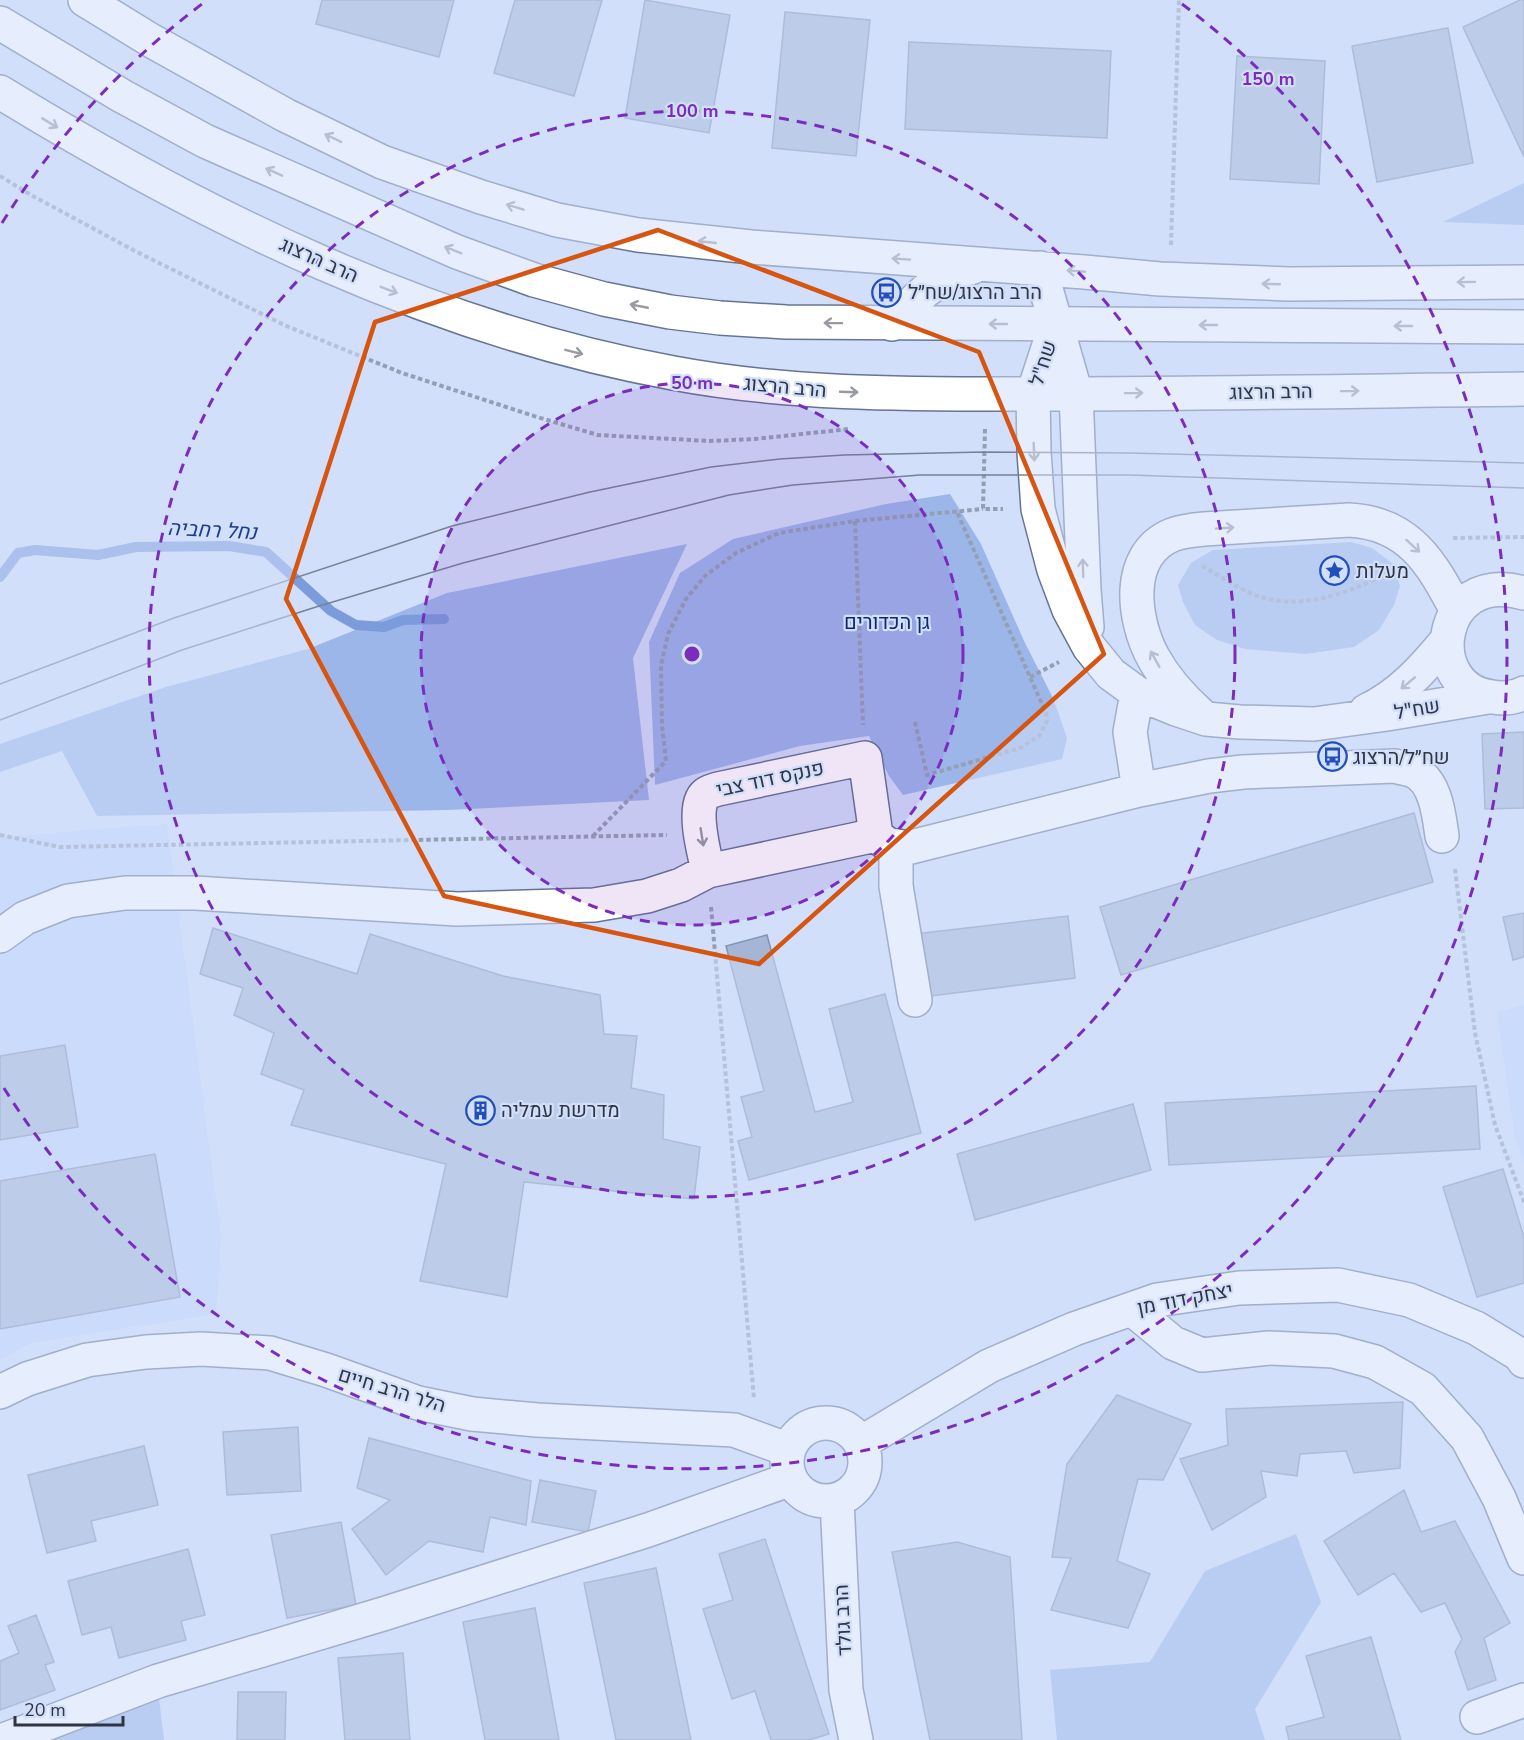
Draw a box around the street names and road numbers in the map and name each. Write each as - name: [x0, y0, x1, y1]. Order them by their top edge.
- street label: הרב הרצוג: [275, 231, 363, 289]
- street label: שח"ל: [1023, 337, 1063, 389]
- street label: הרב הרצוג: [742, 370, 828, 404]
- street label: הרב הרצוג: [1229, 378, 1313, 406]
- street label: שח"ל: [1392, 692, 1442, 726]
- street label: פנקס דוד צבי: [714, 754, 826, 804]
- street label: יצחק דוד מן: [1135, 1276, 1235, 1322]
- street label: הלר הרב חיים: [335, 1361, 449, 1419]
- street label: הרב גולד: [828, 1584, 858, 1656]

